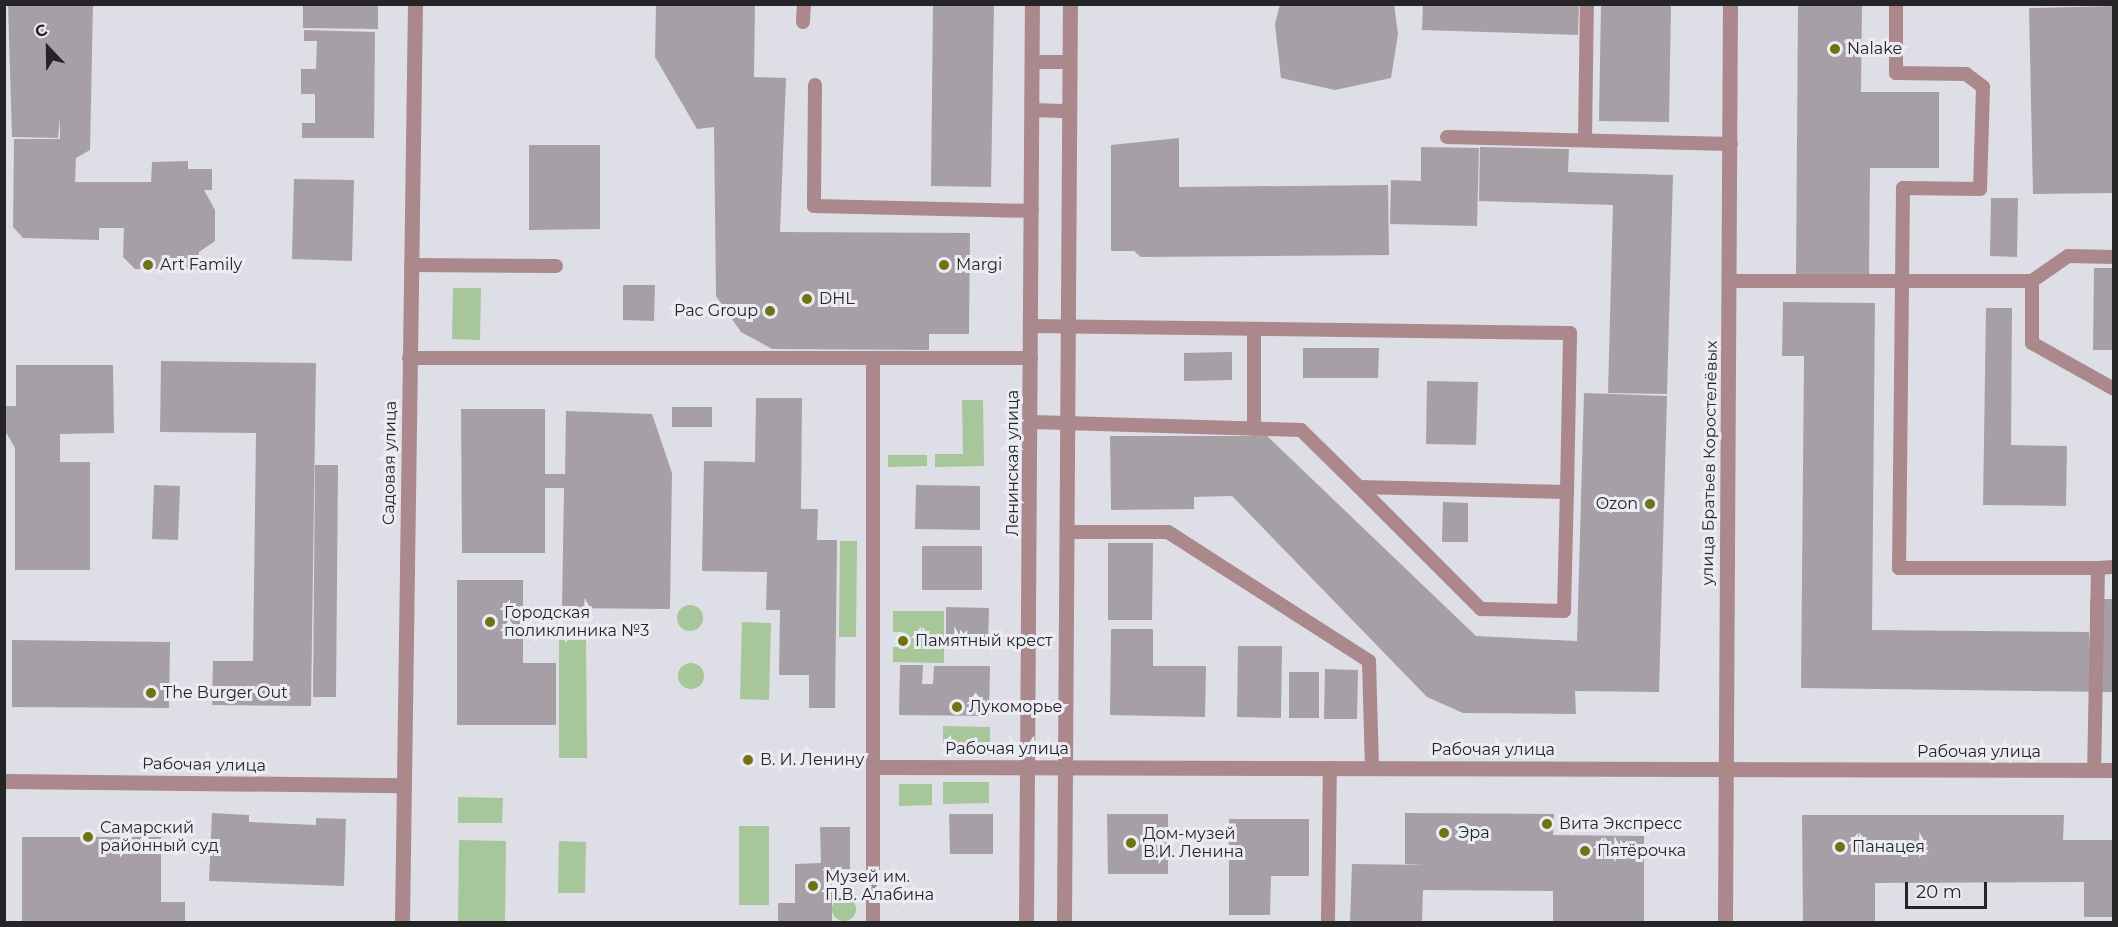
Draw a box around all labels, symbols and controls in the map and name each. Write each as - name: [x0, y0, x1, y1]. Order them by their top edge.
- north arrow: [18, 18, 78, 78]
- text: С: [32, 20, 50, 42]
- place label: Nalake: [1847, 39, 1902, 59]
- marker: Nalake: [1828, 42, 1842, 56]
- place label: Art Family: [160, 255, 242, 275]
- place label: Margi: [956, 255, 1002, 275]
- marker: Art Family: [141, 258, 155, 272]
- marker: Margi: [937, 258, 951, 272]
- place label: DHL: [819, 289, 855, 309]
- marker: DHL: [800, 292, 814, 306]
- place label: Pac Group: [674, 301, 758, 321]
- marker: Pac Group: [763, 304, 777, 318]
- street label: улица Братьев Коростелёвых: [1698, 340, 1722, 586]
- street label: Ленинская улица: [1003, 390, 1023, 536]
- street label: Садовая улица: [379, 401, 401, 525]
- place label: Ozon: [1596, 494, 1638, 514]
- marker: Ozon: [1643, 497, 1657, 511]
- place label: Городская поликлиника №3: [504, 603, 649, 641]
- marker: Городская поликлиника №3: [481, 613, 499, 631]
- place label: Памятный крест: [915, 631, 1053, 651]
- marker: Памятный крест: [896, 634, 910, 648]
- place label: The Burger Out: [163, 683, 288, 703]
- marker: The Burger Out: [144, 686, 158, 700]
- place label: Лукоморье: [969, 697, 1062, 717]
- marker: Лукоморье: [950, 700, 964, 714]
- street label: Рабочая улица: [945, 739, 1069, 759]
- street label: Рабочая улица: [1431, 740, 1555, 760]
- street label: Рабочая улица: [1917, 742, 2041, 762]
- place label: В. И. Ленину: [760, 750, 864, 770]
- marker: В. И. Ленину: [741, 753, 755, 767]
- street label: Рабочая улица: [142, 754, 266, 776]
- place label: Вита Экспресс: [1559, 814, 1682, 834]
- marker: Вита Экспресс: [1540, 817, 1554, 831]
- place label: Самарский районный суд: [100, 818, 219, 856]
- place label: Эра: [1458, 823, 1490, 843]
- place label: Дом-музей В.И. Ленина: [1143, 824, 1244, 862]
- marker: Эра: [1435, 824, 1453, 842]
- marker: Самарский районный суд: [81, 830, 95, 844]
- marker: Дом-музей В.И. Ленина: [1124, 836, 1138, 850]
- place label: Панацея: [1852, 837, 1925, 857]
- marker: Панацея: [1833, 840, 1847, 854]
- place label: Пятёрочка: [1597, 841, 1686, 861]
- marker: Пятёрочка: [1578, 844, 1592, 858]
- place label: Музей им. П.В. Алабина: [825, 867, 934, 905]
- scale bar: [1908, 870, 1990, 908]
- marker: Музей им. П.В. Алабина: [806, 879, 820, 893]
- text: 20 m: [1916, 881, 1962, 903]

